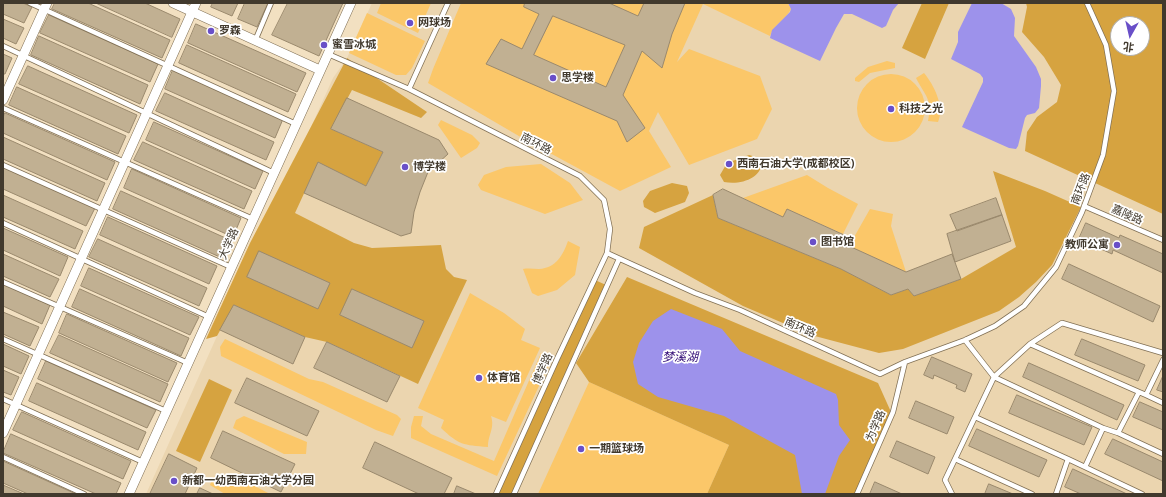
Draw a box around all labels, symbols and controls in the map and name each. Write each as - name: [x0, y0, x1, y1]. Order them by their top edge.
- place label: 网球场: [418, 16, 451, 30]
- north arrow: [1110, 16, 1150, 56]
- marker: 网球场: [405, 18, 415, 28]
- place label: 罗森: [219, 24, 241, 38]
- marker: 罗森: [206, 26, 216, 36]
- place label: 蜜雪冰城: [332, 38, 376, 52]
- text: 北: [1122, 39, 1135, 56]
- marker: 蜜雪冰城: [319, 40, 329, 50]
- place label: 思学楼: [561, 71, 594, 85]
- marker: 思学楼: [548, 73, 558, 83]
- place label: 科技之光: [899, 102, 943, 116]
- marker: 科技之光: [886, 104, 896, 114]
- street label: 南环路: [518, 131, 554, 157]
- place label: 西南石油大学(成都校区): [737, 157, 854, 171]
- marker: 西南石油大学(成都校区): [724, 159, 734, 169]
- place label: 博学楼: [413, 160, 446, 174]
- marker: 博学楼: [400, 162, 410, 172]
- street label: 南环路: [1069, 171, 1093, 207]
- street label: 嘉陵路: [1109, 202, 1145, 228]
- street label: 大学路: [216, 226, 242, 262]
- place label: 图书馆: [821, 235, 854, 249]
- marker: 图书馆: [808, 237, 818, 247]
- place label: 教师公寓: [1065, 238, 1109, 252]
- marker: 教师公寓: [1112, 240, 1122, 250]
- street label: 南环路: [782, 315, 818, 341]
- street label: 博学路: [530, 351, 556, 387]
- water label: 梦溪湖: [662, 351, 698, 365]
- place label: 体育馆: [487, 371, 520, 385]
- marker: 体育馆: [474, 373, 484, 383]
- street label: 为学路: [863, 408, 889, 444]
- place label: 一期篮球场: [589, 442, 644, 456]
- marker: 一期篮球场: [576, 444, 586, 454]
- place label: 新都一幼西南石油大学分园: [182, 474, 314, 488]
- marker: 新都一幼西南石油大学分园: [169, 476, 179, 486]

